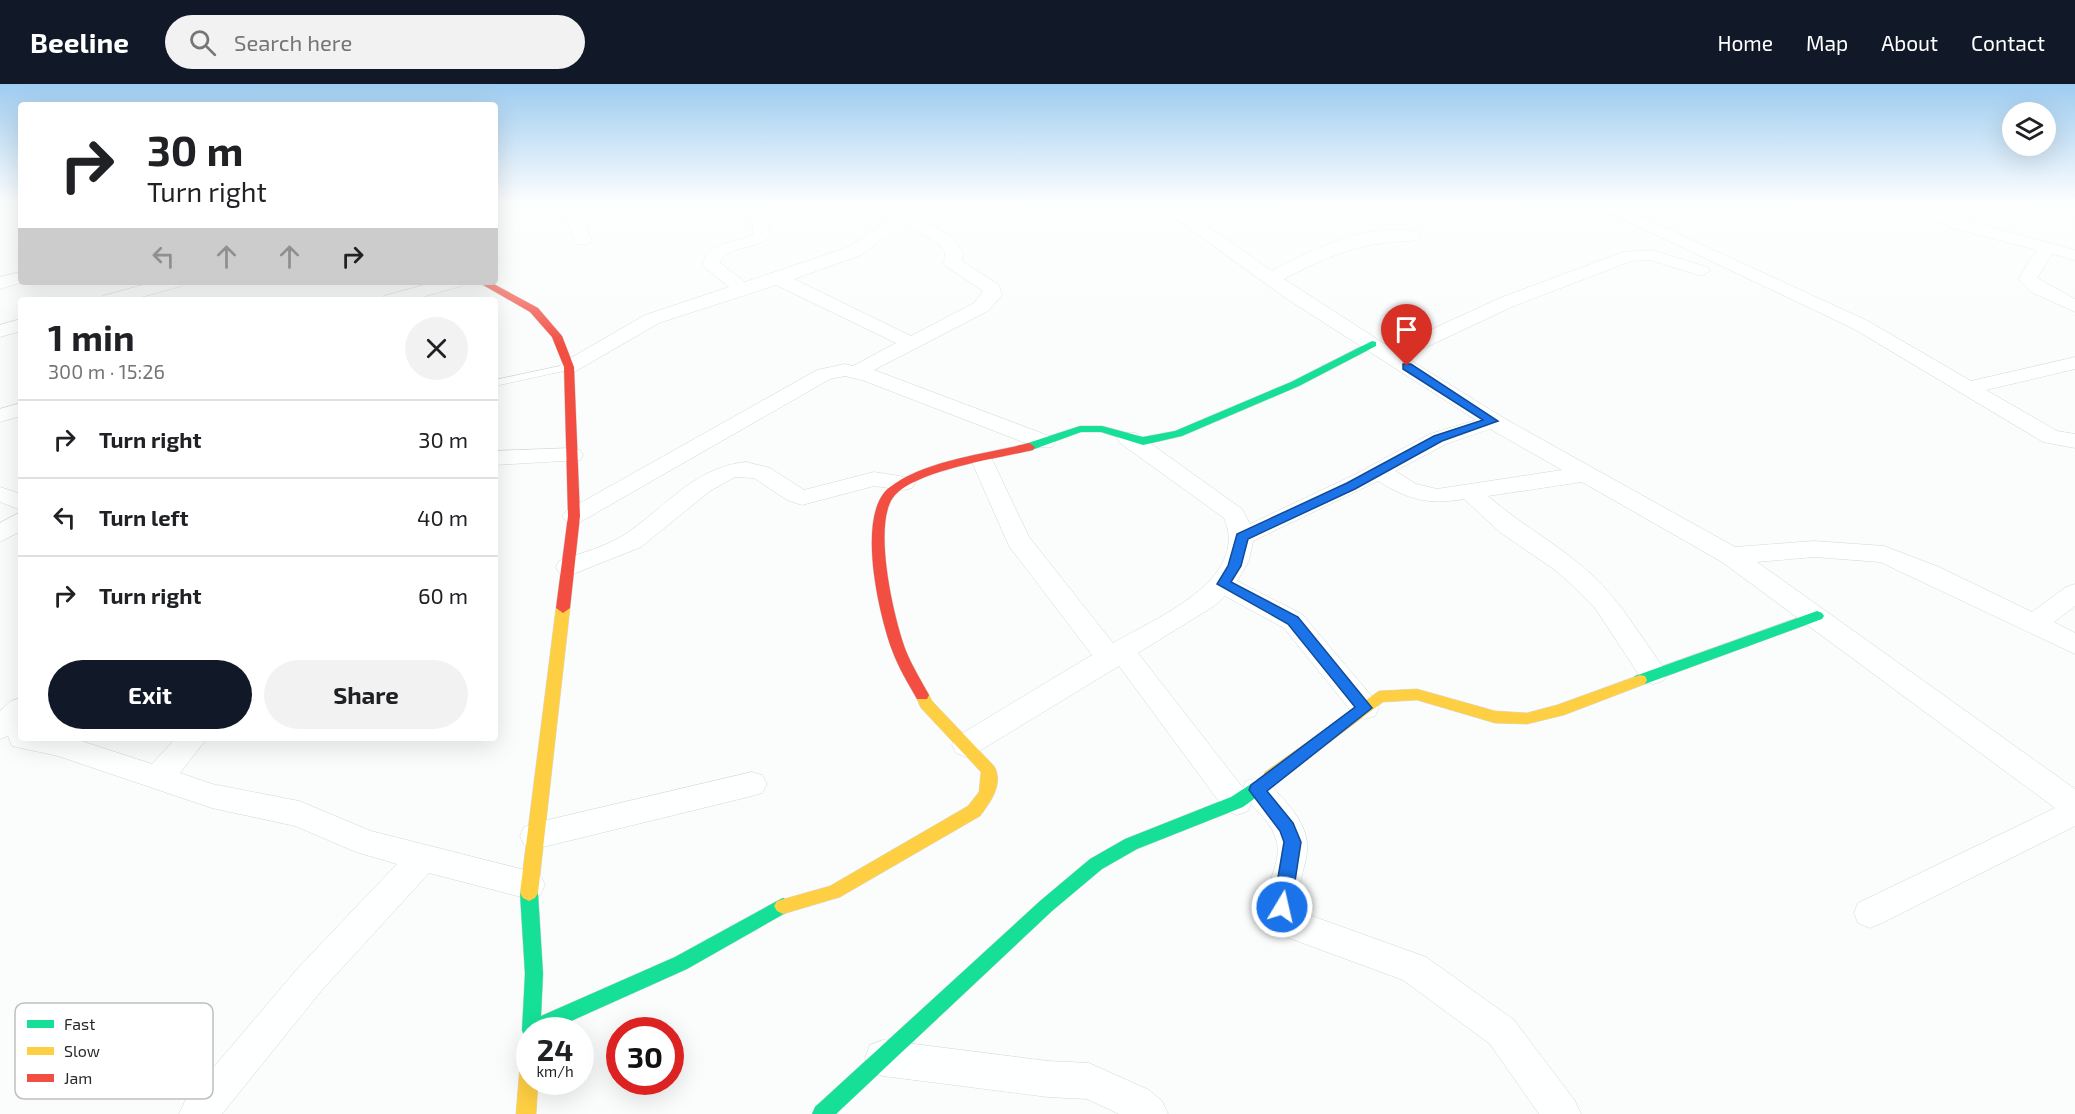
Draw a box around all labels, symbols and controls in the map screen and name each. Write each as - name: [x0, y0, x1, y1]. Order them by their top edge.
- search box: [165, 15, 585, 69]
- text: Beeline: [30, 25, 129, 59]
- icon: search: [186, 26, 219, 59]
- text: Search here: [234, 29, 352, 55]
- text: Home: [1717, 30, 1773, 55]
- text: Map: [1806, 30, 1848, 55]
- text: About: [1881, 30, 1938, 55]
- text: Contact: [1971, 30, 2045, 55]
- map controls: [2002, 102, 2056, 156]
- button: layers: [2002, 102, 2056, 156]
- text: 30 m: [147, 124, 243, 174]
- icon: right: [48, 126, 126, 204]
- text: Turn right: [147, 175, 267, 207]
- icon: left: [147, 240, 180, 273]
- icon: ahead: [210, 240, 243, 273]
- icon: ahead: [273, 240, 306, 273]
- icon: right: [336, 240, 369, 273]
- pin: [1381, 304, 1432, 366]
- icon: arrive: [1390, 313, 1423, 346]
- text: 1 min: [48, 315, 135, 358]
- button: close: [405, 317, 468, 380]
- text: 300 m · 15:26: [48, 359, 165, 383]
- icon: right: [48, 423, 81, 456]
- text: Turn right: [99, 426, 201, 452]
- text: 30 m: [418, 426, 468, 452]
- icon: left: [48, 501, 81, 534]
- text: Turn left: [99, 504, 188, 530]
- text: 40 m: [417, 504, 468, 530]
- icon: right: [48, 579, 81, 612]
- text: Turn right: [99, 582, 201, 608]
- text: 60 m: [418, 582, 468, 608]
- button: Exit: [48, 660, 252, 729]
- button: Share: [264, 660, 468, 729]
- position arrow: [1250, 875, 1314, 939]
- legend: [15, 1003, 213, 1099]
- text: Fast: [64, 1014, 95, 1033]
- speed limit sign: 30: [606, 1017, 684, 1095]
- text: 24: [537, 1031, 573, 1067]
- text: Slow: [64, 1041, 100, 1060]
- text: km/h: [536, 1062, 574, 1080]
- text: Jam: [64, 1068, 92, 1087]

